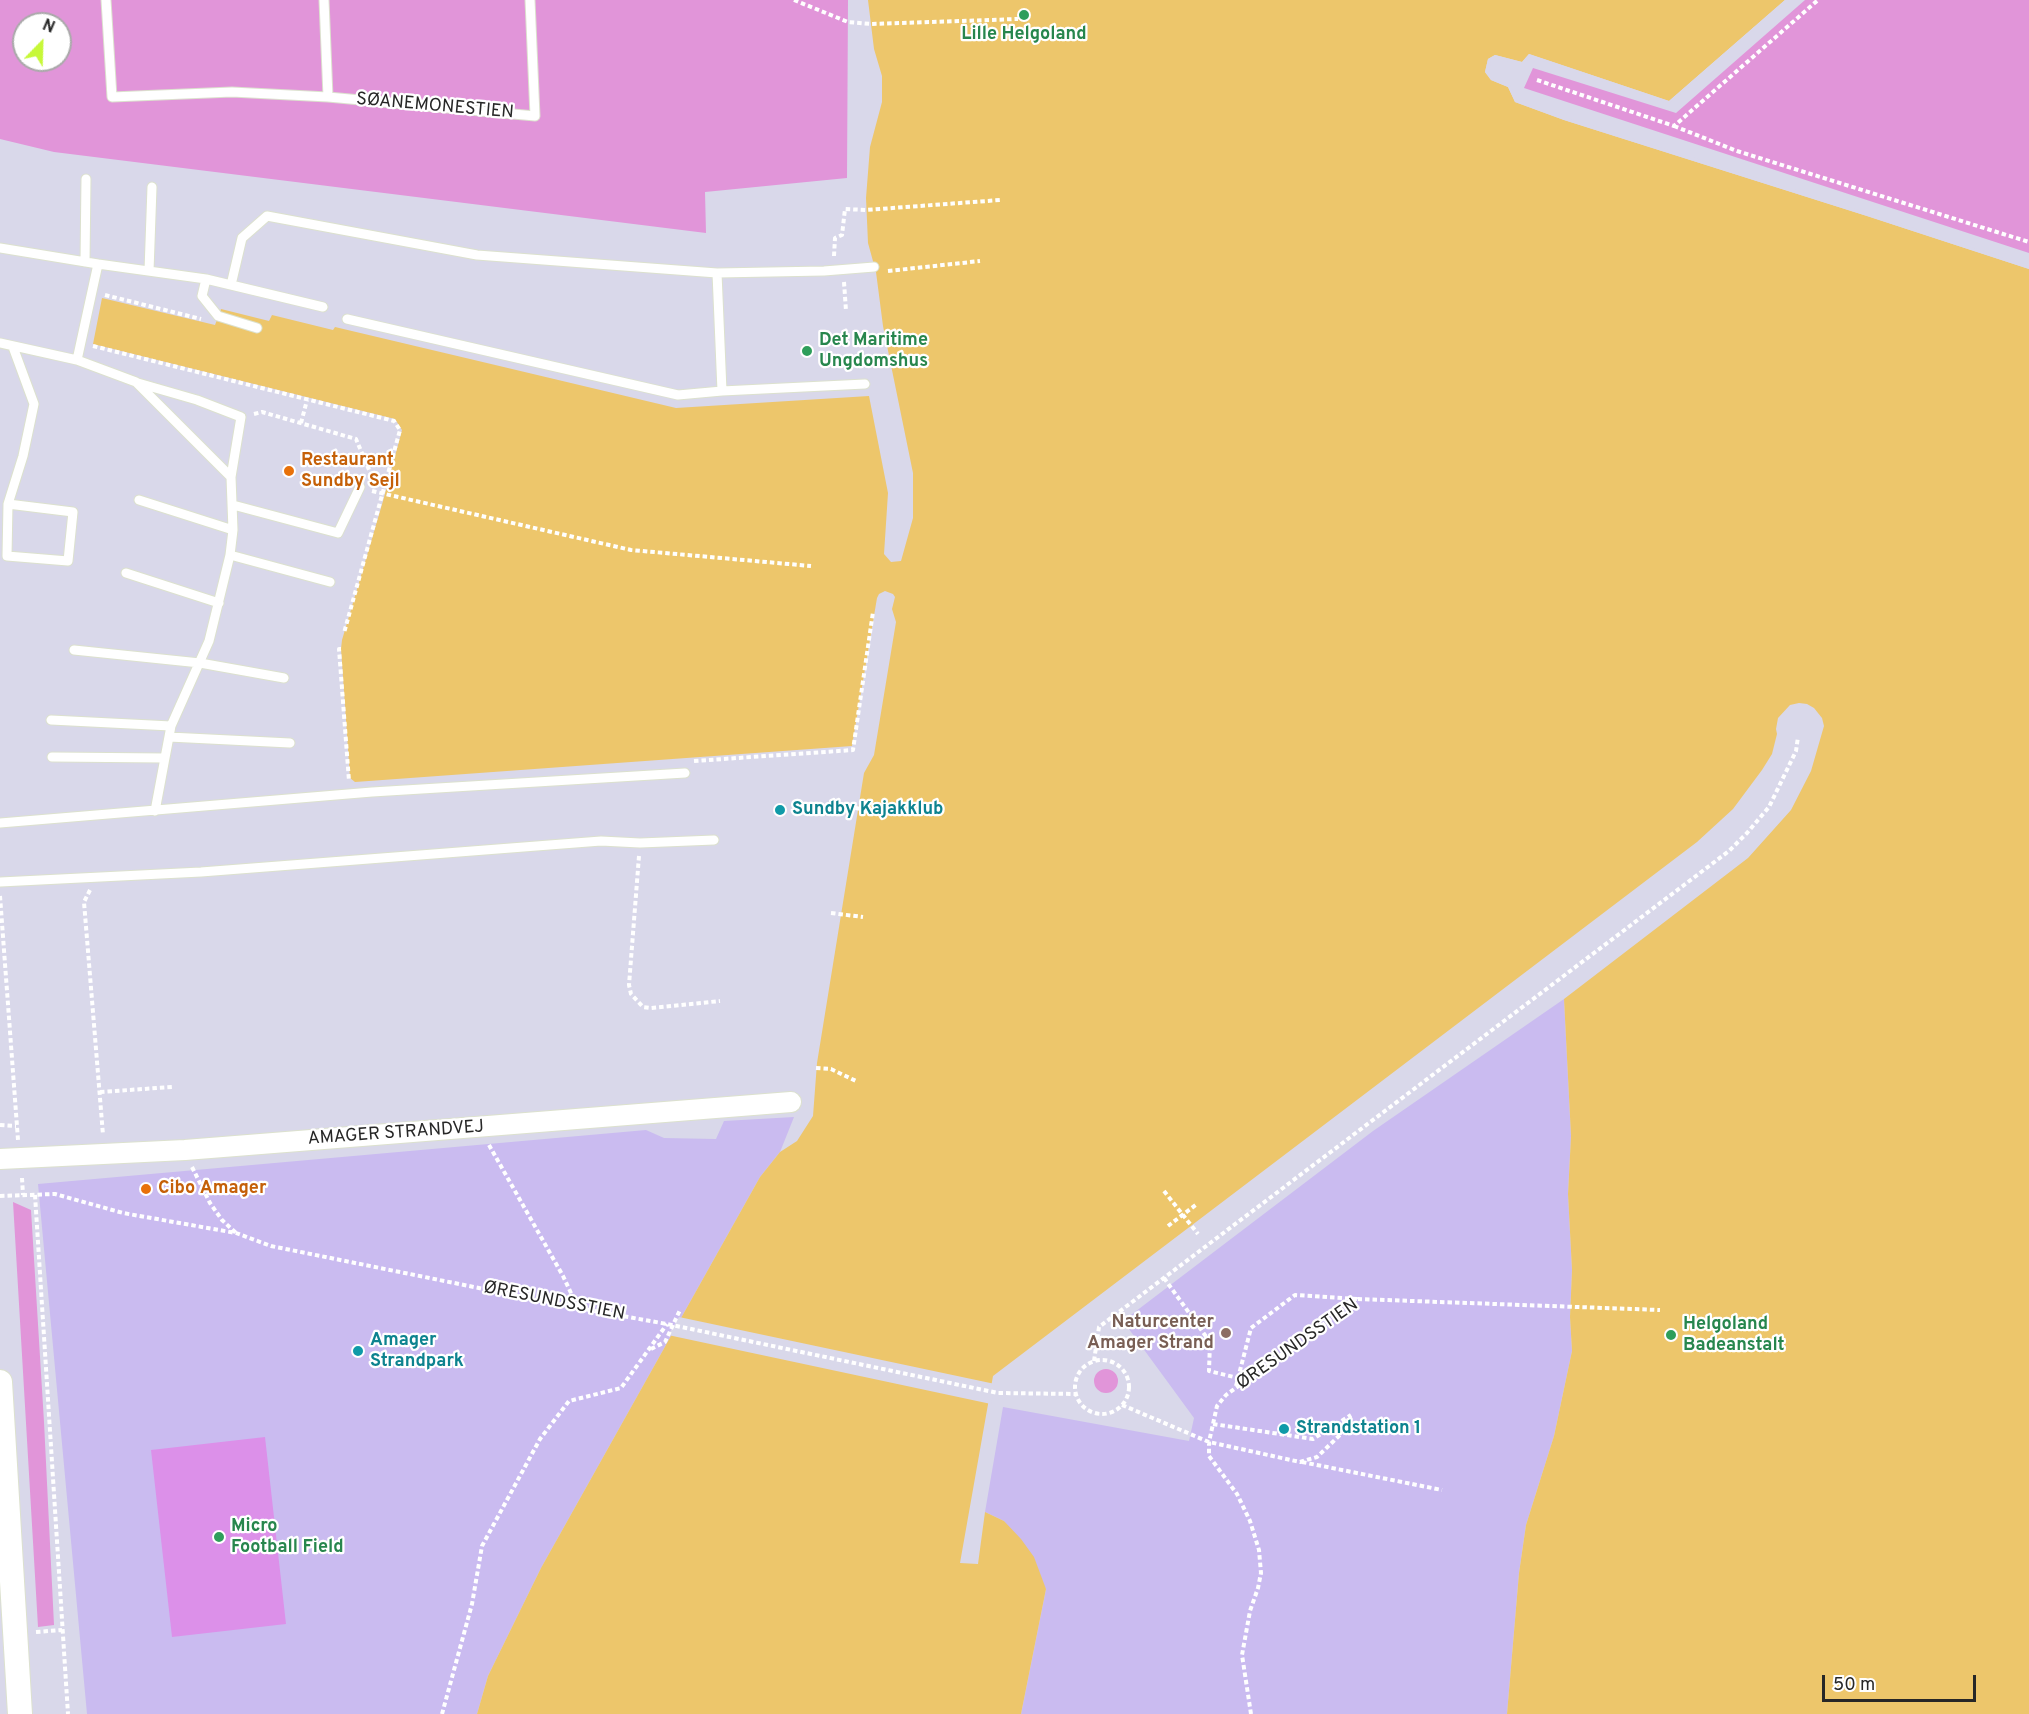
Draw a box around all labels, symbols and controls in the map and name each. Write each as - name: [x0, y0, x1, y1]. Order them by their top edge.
- marker: Lille Helgoland: [1017, 8, 1031, 22]
- north arrow: [12, 12, 72, 72]
- text: N: [39, 16, 57, 39]
- place label: Lille Helgoland: [961, 24, 1087, 46]
- street label: SØANEMONESTIEN: [355, 89, 515, 125]
- place label: Det Maritime Ungdomshus: [819, 330, 928, 372]
- marker: Det Maritime Ungdomshus: [800, 344, 814, 358]
- place label: Restaurant Sundby Sejl: [301, 450, 400, 492]
- marker: Restaurant Sundby Sejl: [282, 464, 296, 478]
- place label: Sundby Kajakklub: [792, 799, 944, 821]
- marker: Sundby Kajakklub: [773, 803, 787, 817]
- street label: AMAGER STRANDVEJ: [307, 1117, 485, 1151]
- place label: Cibo Amager: [158, 1178, 266, 1200]
- marker: Cibo Amager: [139, 1182, 153, 1196]
- street label: ØRESUNDSSTIEN: [481, 1278, 627, 1326]
- street label: ØRESUNDSSTIEN: [1233, 1295, 1363, 1395]
- place label: Naturcenter Amager Strand: [1087, 1312, 1214, 1354]
- place label: Helgoland Badeanstalt: [1683, 1314, 1785, 1356]
- marker: Naturcenter Amager Strand: [1219, 1326, 1233, 1340]
- marker: Helgoland Badeanstalt: [1664, 1328, 1678, 1342]
- place label: Amager Strandpark: [370, 1330, 464, 1372]
- marker: Amager Strandpark: [351, 1344, 365, 1358]
- place label: Strandstation 1: [1296, 1418, 1421, 1440]
- marker: Strandstation 1: [1277, 1422, 1291, 1436]
- place label: Micro Football Field: [231, 1516, 344, 1558]
- marker: Micro Football Field: [212, 1530, 226, 1544]
- scale bar: [1825, 1663, 1980, 1701]
- text: 50 m: [1833, 1674, 1875, 1697]

